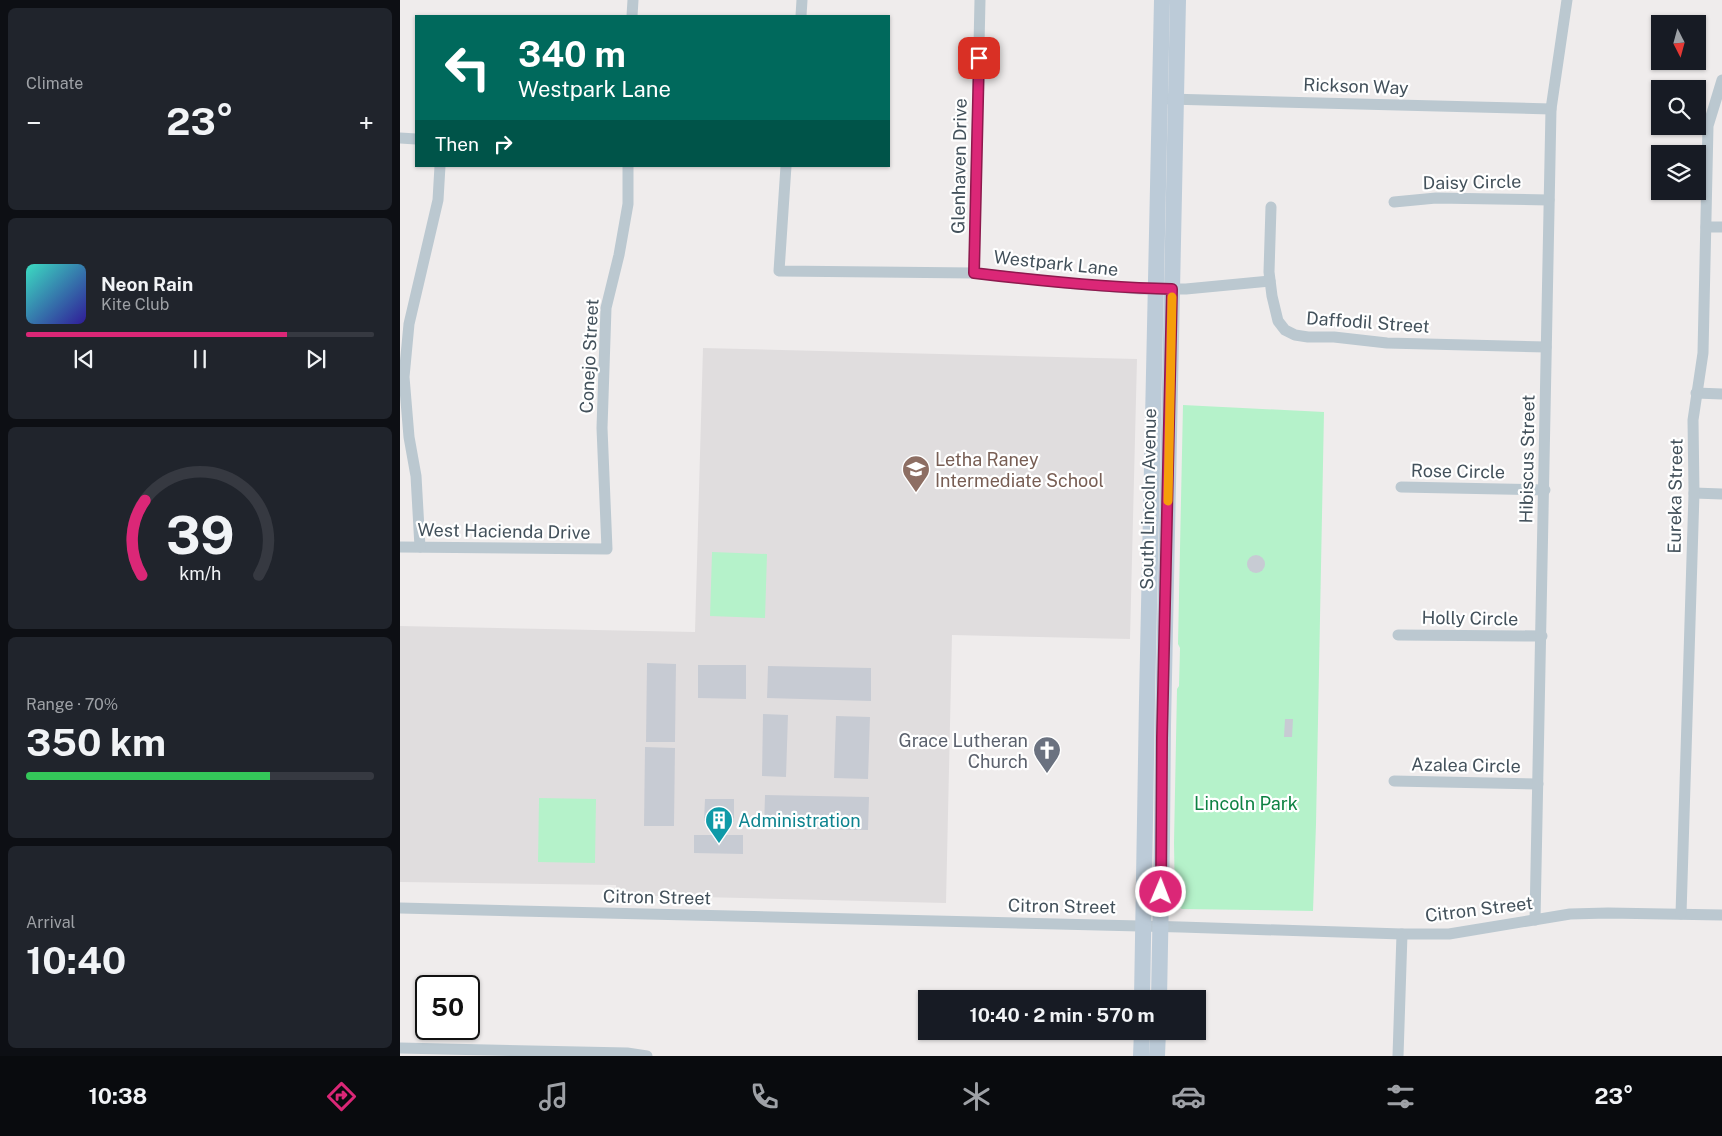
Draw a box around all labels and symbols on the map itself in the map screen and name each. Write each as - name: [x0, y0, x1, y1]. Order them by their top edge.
- north arrow: [1651, 15, 1706, 70]
- pin: [958, 37, 1000, 79]
- street label: Rickson Way: [1303, 74, 1409, 98]
- street label: Glenhaven Drive: [947, 98, 971, 234]
- street label: Daisy Circle: [1423, 171, 1521, 193]
- street label: Westpark Lane: [993, 246, 1119, 280]
- street label: Conejo Street: [576, 298, 602, 414]
- street label: Daffodil Street: [1305, 307, 1431, 337]
- street label: Hibiscus Street: [1515, 394, 1539, 524]
- street label: South Lincoln Avenue: [1136, 408, 1160, 590]
- street label: Eureka Street: [1663, 438, 1687, 554]
- place label: Letha Raney Intermediate School: [935, 449, 1104, 491]
- school or university icon: Letha Raney Intermediate School: [901, 454, 931, 493]
- street label: Rose Circle: [1411, 460, 1505, 482]
- street label: West Hacienda Drive: [417, 519, 591, 543]
- street label: Holly Circle: [1421, 607, 1519, 629]
- place label: Grace Lutheran Church: [898, 730, 1028, 772]
- church icon: Grace Lutheran Church: [1032, 735, 1062, 774]
- street label: Azalea Circle: [1411, 754, 1521, 776]
- park label: Lincoln Park: [1194, 793, 1298, 814]
- building icon: Administration: [704, 805, 734, 844]
- place label: Administration: [738, 810, 861, 831]
- position arrow: [1134, 865, 1186, 917]
- street label: Citron Street: [603, 886, 711, 908]
- street label: Citron Street: [1424, 892, 1534, 926]
- street label: Citron Street: [1008, 895, 1116, 917]
- speed limit sign: 50: [415, 975, 480, 1040]

